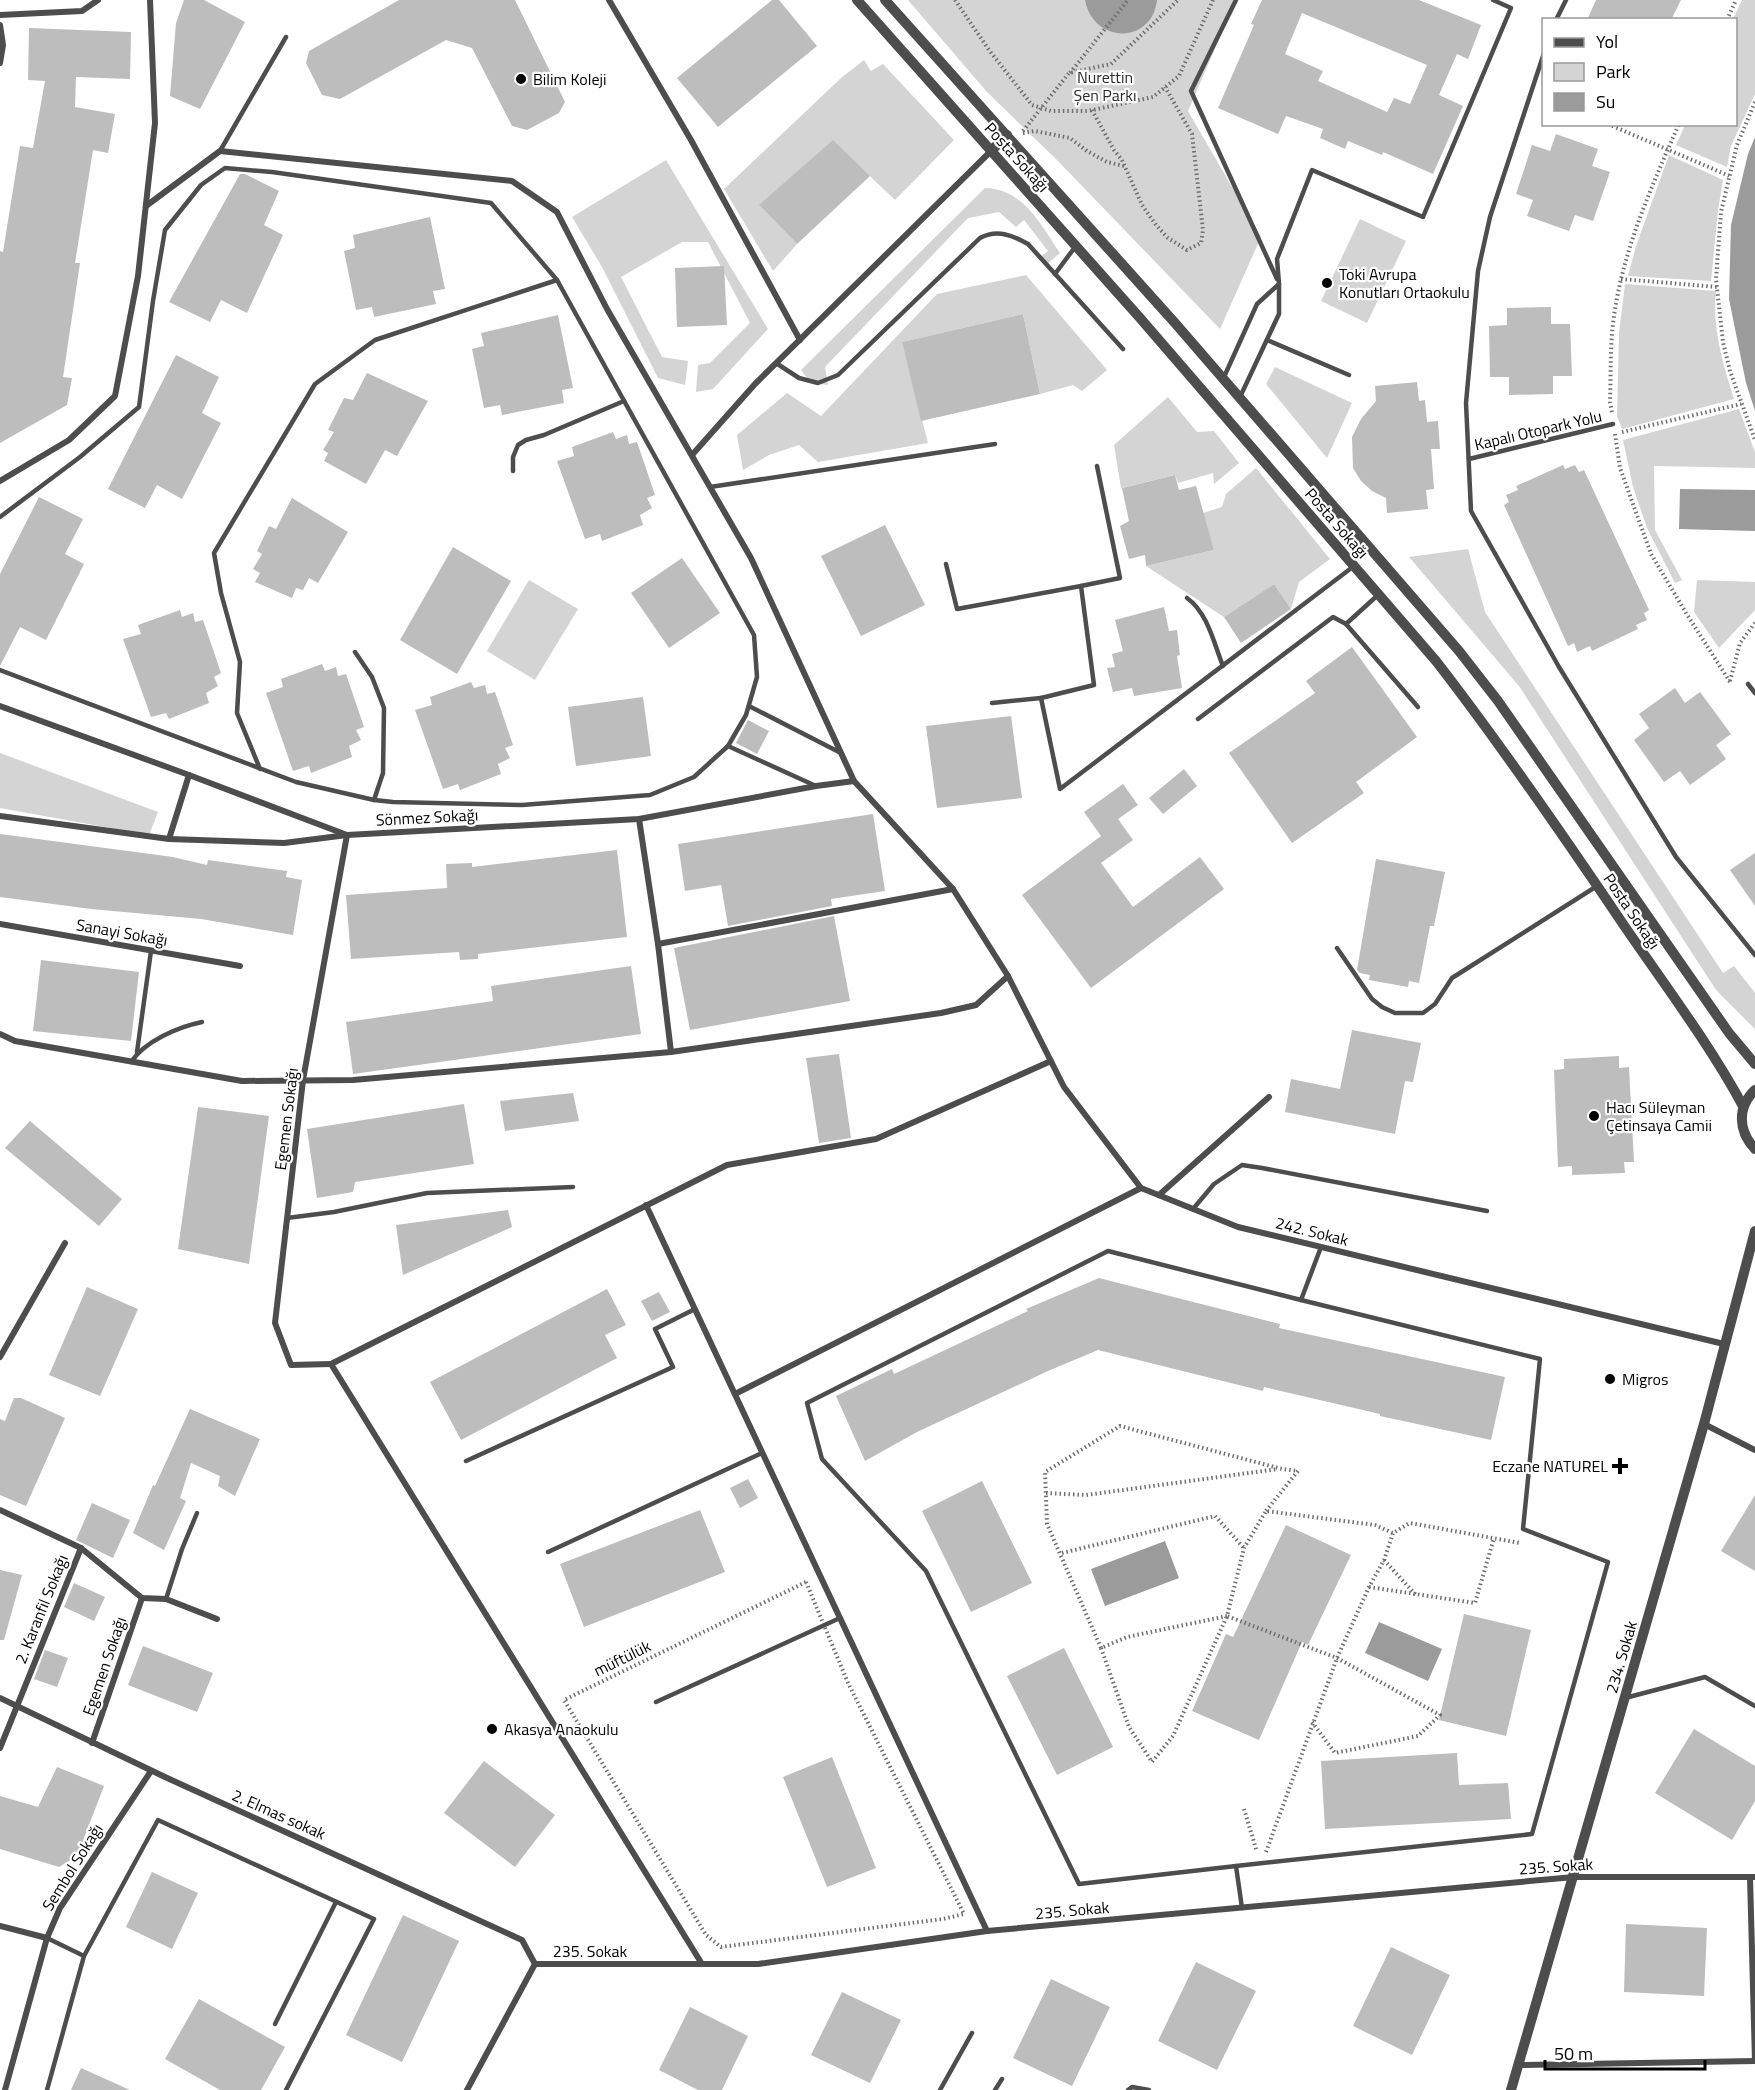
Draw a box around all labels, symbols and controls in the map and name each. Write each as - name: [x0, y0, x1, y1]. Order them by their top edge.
- legend: [1542, 18, 1737, 126]
- text: Yol: [1596, 28, 1618, 55]
- text: Park: [1596, 58, 1631, 85]
- park label: Nurettin Şen Parkı: [1074, 65, 1137, 107]
- place label: Bilim Koleji: [533, 67, 607, 91]
- marker: Bilim Koleji: [514, 72, 528, 86]
- text: Su: [1596, 88, 1615, 115]
- street label: Posta Sokağı: [979, 117, 1055, 197]
- place label: Toki Avrupa Konutları Ortaokulu: [1339, 262, 1470, 304]
- marker: Toki Avrupa Konutları Ortaokulu: [1320, 276, 1334, 290]
- street label: Kapalı Otopark Yolu: [1472, 404, 1604, 456]
- street label: Posta Sokağı: [1299, 482, 1375, 564]
- street label: Sönmez Sokağı: [375, 802, 479, 832]
- street label: Posta Sokağı: [1598, 868, 1666, 954]
- street label: Sanayi Sokağı: [74, 912, 170, 952]
- street label: Egemen Sokağı: [268, 1066, 304, 1172]
- place label: Hacı Süleyman Çetinsaya Camii: [1606, 1095, 1712, 1137]
- marker: Hacı Süleyman Çetinsaya Camii: [1587, 1109, 1601, 1123]
- street label: 242. Sokak: [1273, 1210, 1351, 1252]
- place label: Migros: [1622, 1367, 1668, 1391]
- marker: Migros: [1603, 1372, 1617, 1386]
- place label: Eczane NATUREL: [1492, 1454, 1608, 1478]
- marker: Eczane NATUREL: [1613, 1459, 1627, 1473]
- street label: 2. Karanfil Sokağı: [8, 1551, 74, 1667]
- street label: Egemen Sokağı: [76, 1613, 132, 1719]
- street label: 234. Sokak: [1599, 1618, 1643, 1696]
- street label: müftülük: [589, 1634, 655, 1682]
- place label: Akasya Anaokulu: [504, 1717, 619, 1741]
- marker: Akasya Anaokulu: [485, 1722, 499, 1736]
- street label: 2. Elmas sokak: [228, 1783, 330, 1845]
- street label: Sembol Sokağı: [36, 1819, 108, 1915]
- street label: 235. Sokak: [1518, 1851, 1594, 1881]
- street label: 235. Sokak: [1034, 1895, 1110, 1925]
- street label: 235. Sokak: [553, 1939, 627, 1963]
- scale bar: [1545, 2033, 1706, 2071]
- text: 50 m: [1554, 2040, 1593, 2067]

